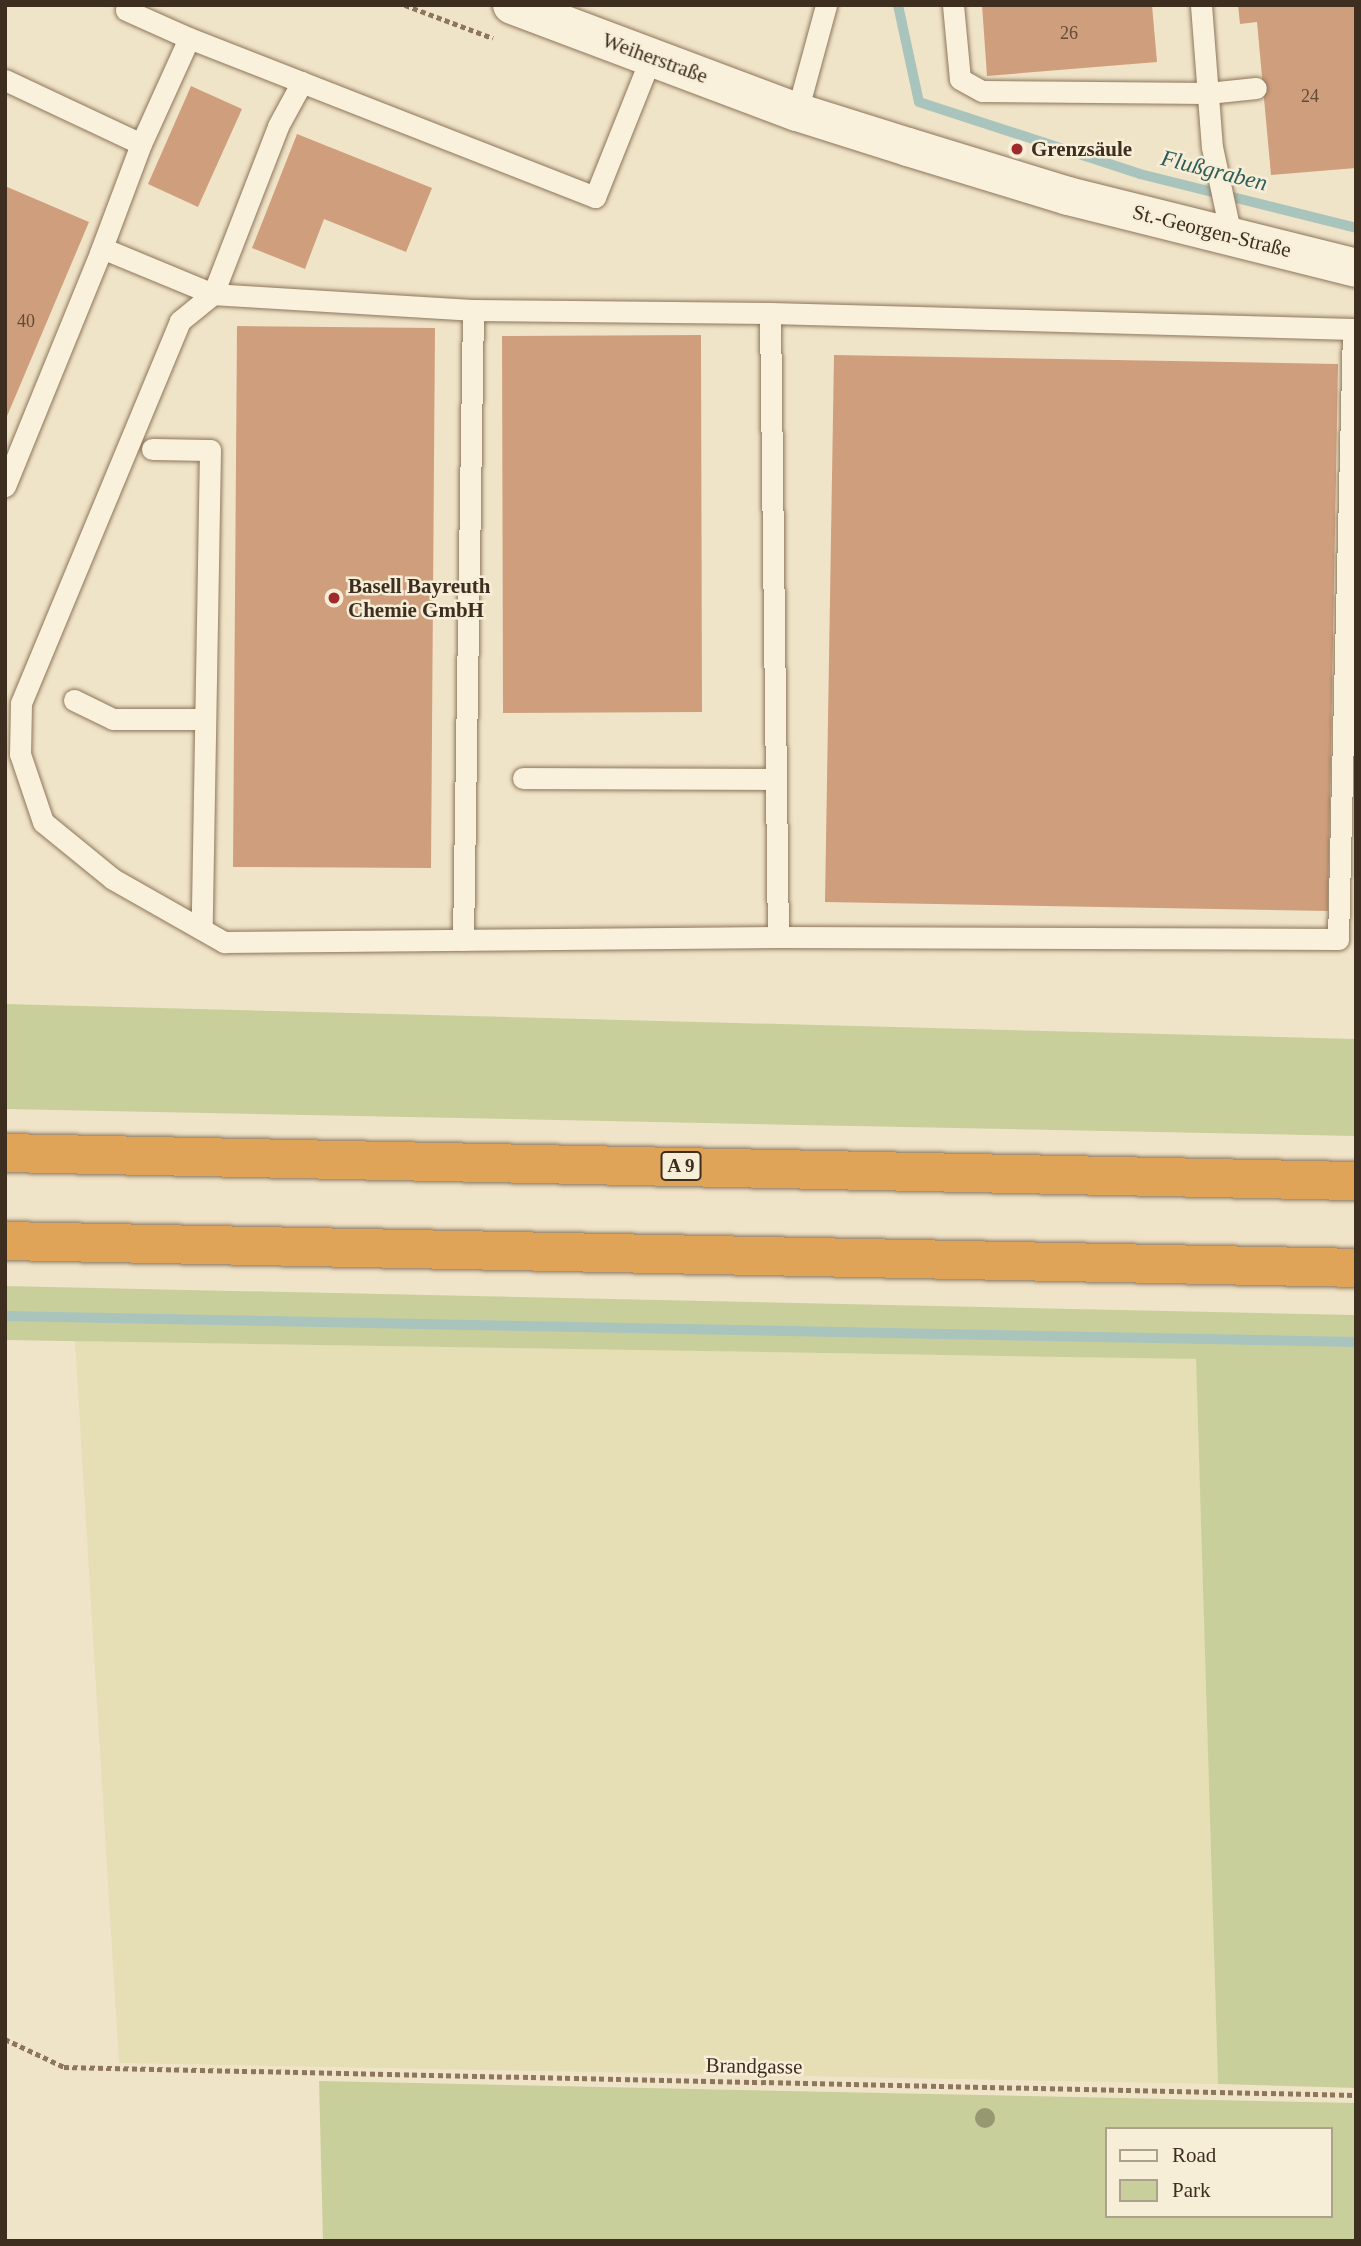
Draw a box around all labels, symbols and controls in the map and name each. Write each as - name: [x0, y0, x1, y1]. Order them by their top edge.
- house number: 26: [1060, 22, 1078, 44]
- street label: Weiherstraße: [599, 27, 711, 89]
- house number: 24: [1301, 85, 1319, 107]
- place label: Grenzsäule: [1031, 136, 1132, 162]
- marker: Grenzsäule: [1009, 141, 1025, 157]
- water label: Flußgraben: [1158, 144, 1270, 198]
- street label: St.-Georgen-Straße: [1130, 199, 1294, 263]
- house number: 40: [17, 310, 35, 332]
- place label: Basell Bayreuth Chemie GmbH: [348, 573, 491, 623]
- marker: Basell Bayreuth Chemie GmbH: [326, 590, 342, 606]
- road number: A 9: [660, 1150, 702, 1182]
- street label: Brandgasse: [705, 2053, 803, 2079]
- legend: [1106, 2127, 1333, 2218]
- text: Road: [1172, 2143, 1216, 2167]
- text: Park: [1172, 2178, 1211, 2202]

